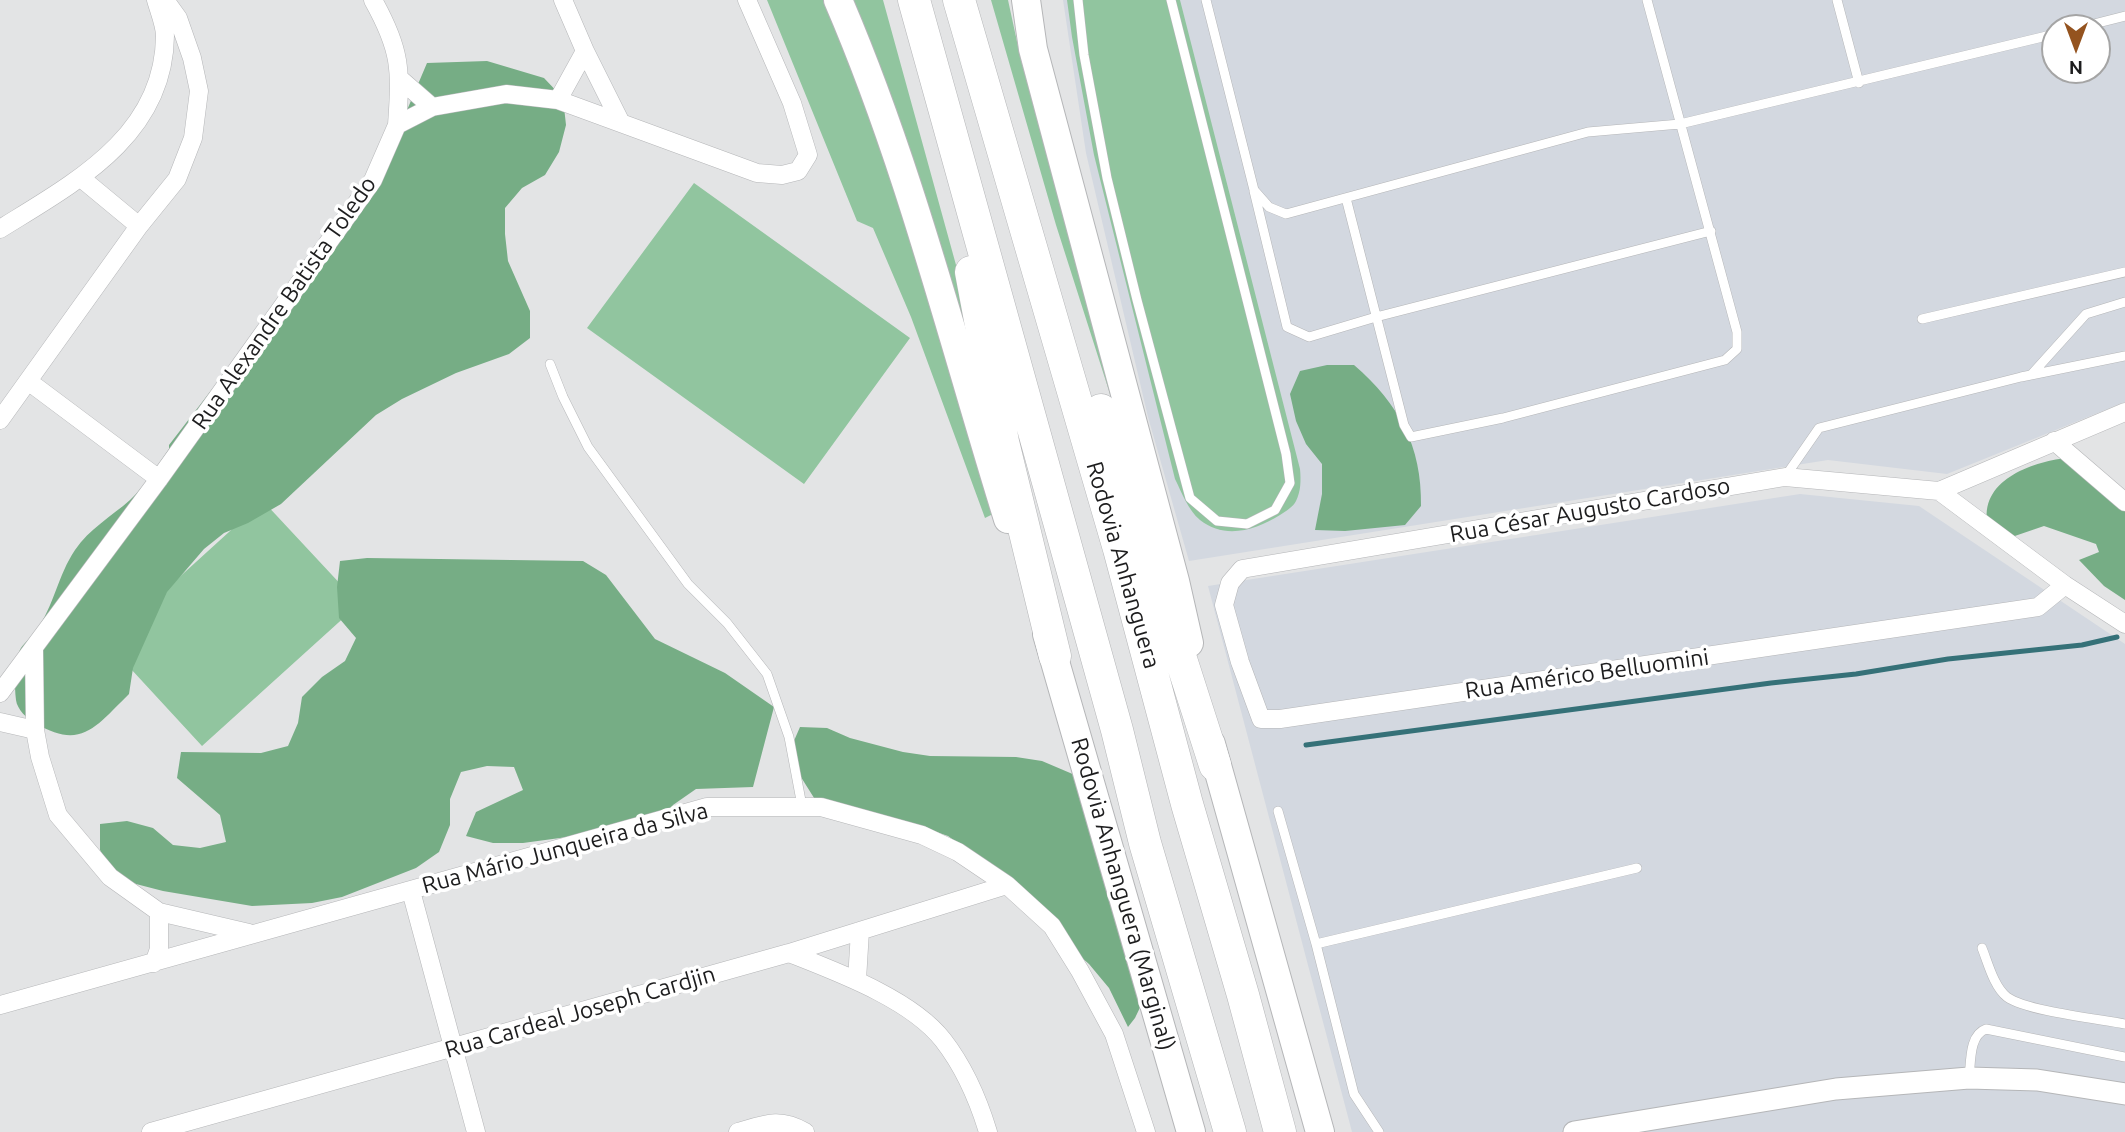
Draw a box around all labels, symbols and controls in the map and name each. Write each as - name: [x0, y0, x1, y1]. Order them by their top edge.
- north arrow: [2041, 14, 2111, 84]
- text: N: [2069, 57, 2083, 79]
- street label: Rua Alexandre Batista Toledo: [186, 171, 382, 435]
- street label: Rodovia Anhanguera: [1080, 458, 1166, 672]
- street label: Rua César Augusto Cardoso: [1448, 472, 1732, 548]
- street label: Rua Américo Belluomini: [1463, 643, 1711, 705]
- street label: Rodovia Anhanguera (Marginal): [1065, 734, 1181, 1054]
- street label: Rua Mário Junqueira da Silva: [419, 797, 711, 899]
- street label: Rua Cardeal Joseph Cardjin: [442, 960, 718, 1064]

